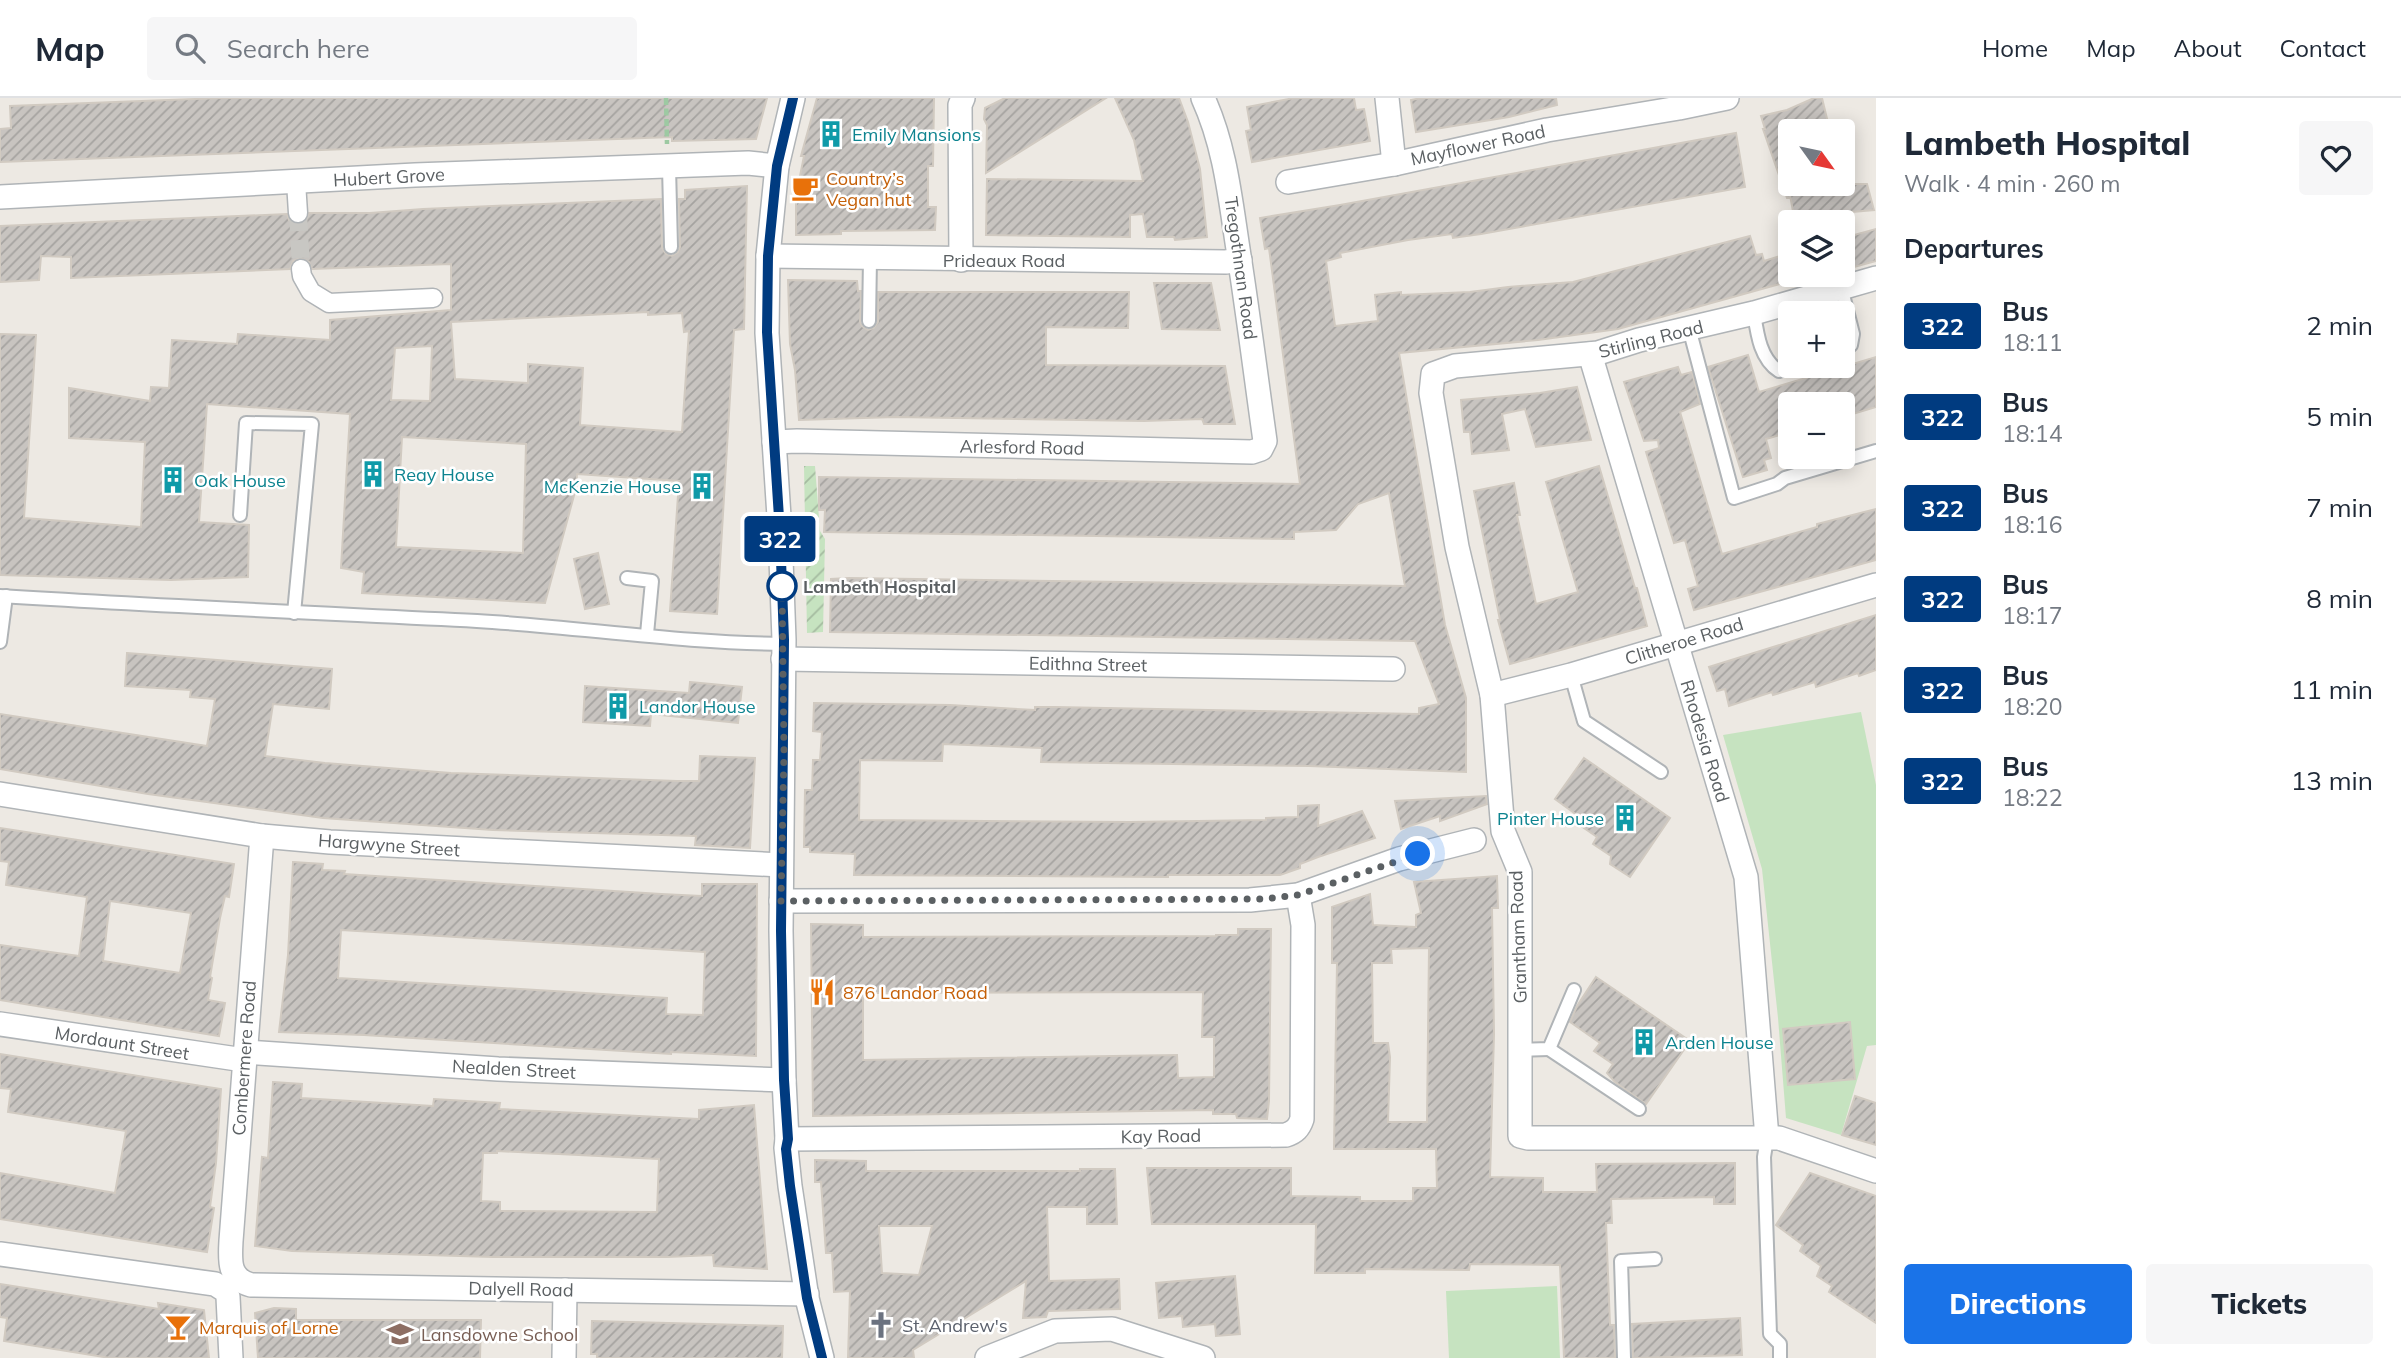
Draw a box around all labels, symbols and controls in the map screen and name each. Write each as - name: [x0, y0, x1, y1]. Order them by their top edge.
- search box: [147, 17, 637, 80]
- text: Map: [35, 28, 105, 69]
- icon: search: [171, 29, 209, 67]
- text: Search here: [227, 32, 370, 65]
- text: Home: [1982, 33, 2048, 63]
- text: Map: [2086, 33, 2136, 63]
- text: About: [2174, 33, 2242, 63]
- text: Contact: [2280, 33, 2366, 63]
- building icon: Emily Mansions: [816, 119, 846, 149]
- north arrow: [1778, 119, 1855, 196]
- map controls: [1778, 119, 1855, 469]
- street label: Mayflower Road: [1409, 120, 1547, 170]
- button: heart: [2299, 121, 2373, 195]
- text: Lambeth Hospital: [1904, 122, 2190, 163]
- place label: Emily Mansions: [852, 123, 981, 146]
- street label: Hubert Grove: [333, 163, 445, 191]
- place label: Country’s Vegan hut: [826, 167, 911, 211]
- text: Walk · 4 min · 260 m: [1904, 169, 2121, 198]
- cafe icon: Country’s Vegan hut: [790, 173, 820, 203]
- street label: Tregothnan Road: [1220, 195, 1262, 341]
- button: layers: [1778, 210, 1855, 287]
- text: Departures: [1904, 232, 2044, 265]
- street label: Prideaux Road: [943, 249, 1065, 272]
- text: Bus: [2002, 295, 2048, 328]
- button: +: [1778, 301, 1855, 378]
- text: 2 min: [2306, 309, 2373, 342]
- text: 322: [1921, 311, 1964, 341]
- street label: Stirling Road: [1596, 315, 1706, 363]
- text: 18:11: [2002, 328, 2062, 357]
- text: Bus: [2002, 386, 2048, 419]
- button: −: [1778, 392, 1855, 469]
- text: 5 min: [2306, 400, 2373, 433]
- text: 322: [1921, 402, 1964, 432]
- text: 18:14: [2002, 419, 2062, 448]
- street label: Arlesford Road: [959, 434, 1085, 460]
- building icon: Reay House: [358, 459, 388, 489]
- place label: Reay House: [394, 463, 494, 486]
- building icon: Oak House: [158, 465, 188, 495]
- place label: Oak House: [194, 469, 286, 492]
- building icon: McKenzie House: [687, 471, 717, 501]
- place label: McKenzie House: [544, 475, 681, 498]
- text: Bus: [2002, 477, 2048, 510]
- text: 7 min: [2306, 491, 2373, 524]
- text: 322: [1921, 493, 1964, 523]
- text: 18:16: [2002, 510, 2062, 539]
- line badge: 322: [740, 516, 820, 562]
- text: 322: [758, 524, 802, 554]
- text: Bus: [2002, 568, 2048, 601]
- marker: Lambeth Hospital: [767, 571, 797, 601]
- place label: Lambeth Hospital: [803, 575, 956, 598]
- text: 8 min: [2306, 582, 2373, 615]
- text: 322: [1921, 584, 1964, 614]
- text: 18:17: [2002, 601, 2062, 630]
- street label: Clitheroe Road: [1622, 612, 1746, 670]
- street label: Edithna Street: [1029, 651, 1147, 677]
- text: Bus: [2002, 659, 2048, 692]
- text: 11 min: [2291, 673, 2373, 706]
- text: 322: [1921, 675, 1964, 705]
- street label: Rhodesia Road: [1675, 677, 1735, 805]
- building icon: Landor House: [603, 691, 633, 721]
- text: 18:20: [2002, 692, 2062, 721]
- place label: Landor House: [639, 695, 756, 718]
- text: Bus: [2002, 750, 2048, 783]
- text: 13 min: [2291, 764, 2373, 797]
- text: 322: [1921, 766, 1964, 796]
- text: 18:22: [2002, 783, 2062, 812]
- building icon: Pinter House: [1610, 803, 1640, 833]
- place label: Pinter House: [1497, 807, 1604, 830]
- street label: Hargwyne Street: [317, 829, 461, 861]
- your location: [1400, 836, 1435, 871]
- street label: Grantham Road: [1504, 870, 1532, 1004]
- restaurant icon: 876 Landor Road: [807, 977, 837, 1007]
- street label: Combermere Road: [227, 980, 261, 1136]
- place label: 876 Landor Road: [843, 981, 988, 1004]
- street label: Mordaunt Street: [53, 1021, 191, 1065]
- building icon: Arden House: [1629, 1027, 1659, 1057]
- place label: Arden House: [1665, 1031, 1774, 1054]
- street label: Nealden Street: [452, 1054, 576, 1084]
- street label: Kay Road: [1121, 1124, 1201, 1148]
- button: Directions: [1904, 1264, 2132, 1344]
- button: Tickets: [2146, 1264, 2373, 1344]
- street label: Dalyell Road: [468, 1277, 574, 1301]
- church icon: St. Andrew's: [866, 1310, 896, 1340]
- bar icon: Marquis of Lorne: [163, 1312, 193, 1342]
- place label: St. Andrew's: [902, 1314, 1008, 1337]
- place label: Marquis of Lorne: [199, 1316, 339, 1339]
- school or university icon: Lansdowne School: [385, 1319, 415, 1349]
- place label: Lansdowne School: [421, 1323, 578, 1346]

